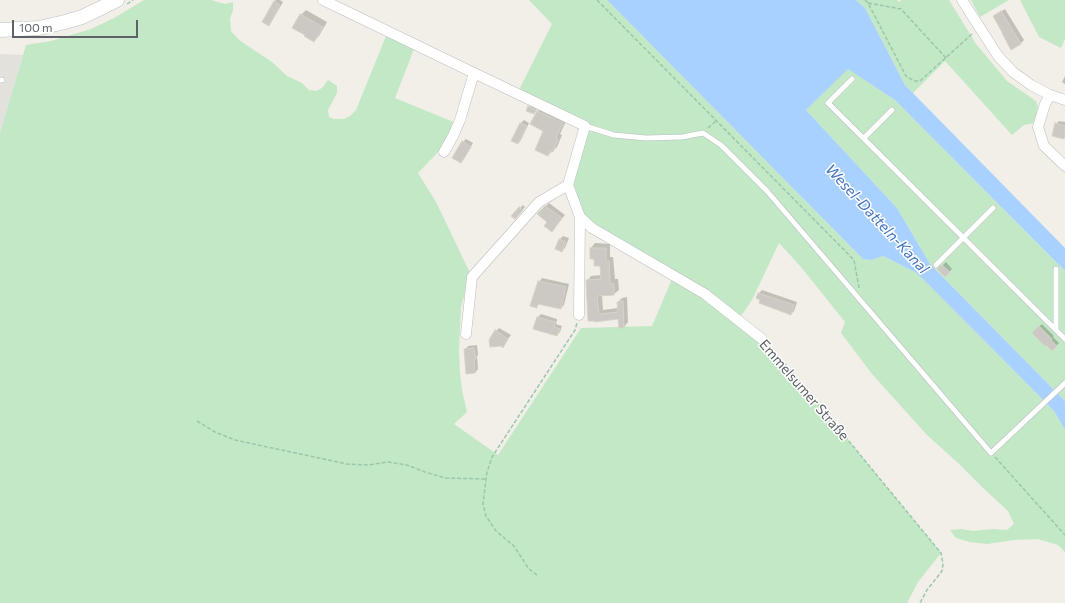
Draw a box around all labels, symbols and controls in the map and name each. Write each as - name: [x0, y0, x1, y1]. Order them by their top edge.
- scale bar: [14, 12, 140, 38]
- text: 100 m: [19, 20, 53, 34]
- water label: Wesel-Datteln-Kanal: [822, 161, 932, 277]
- street label: Emmelsumer Straße: [756, 336, 852, 444]

